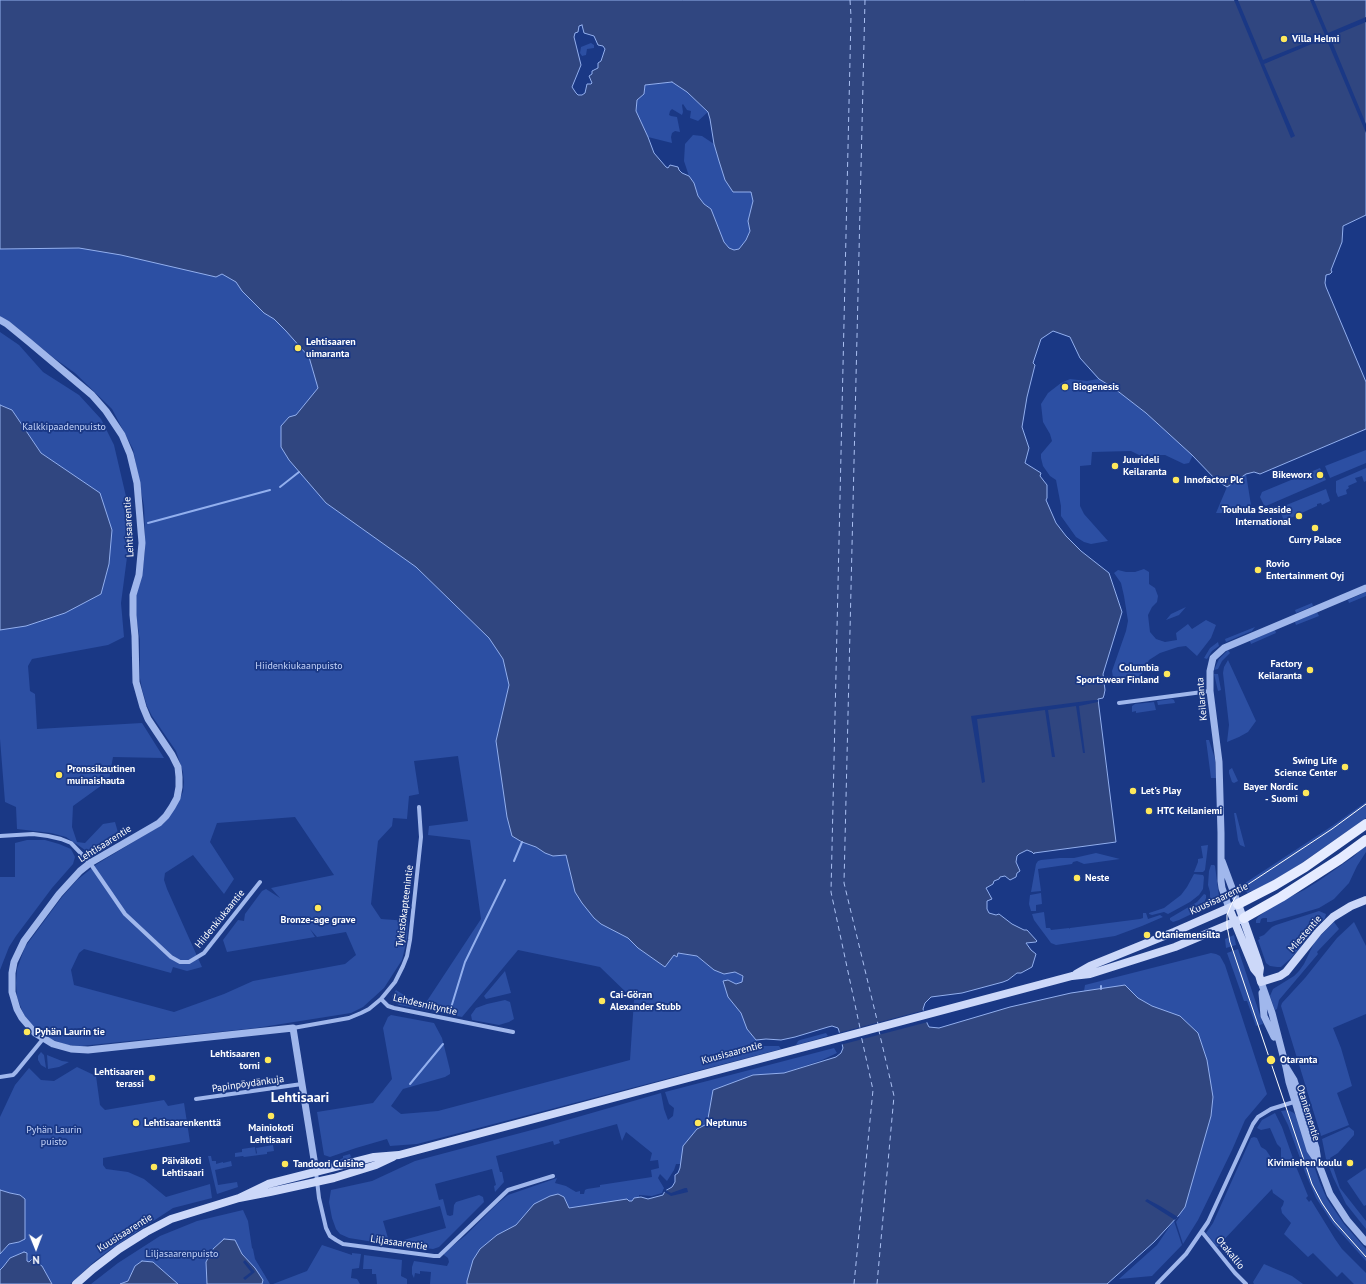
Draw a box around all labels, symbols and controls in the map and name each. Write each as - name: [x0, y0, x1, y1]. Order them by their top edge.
- place label: Villa Helmi: [1292, 33, 1339, 45]
- marker: Villa Helmi: [1279, 34, 1289, 44]
- place label: Lehtisaaren uimaranta: [306, 336, 356, 360]
- marker: Lehtisaaren uimaranta: [293, 343, 303, 353]
- place label: Biogenesis: [1073, 381, 1119, 393]
- marker: Biogenesis: [1060, 382, 1070, 392]
- park label: Kalkkipaadenpuisto: [22, 421, 106, 433]
- place label: Juurideli Keilaranta: [1123, 454, 1167, 478]
- marker: Juurideli Keilaranta: [1110, 461, 1120, 471]
- place label: Bikeworx: [1272, 469, 1312, 481]
- marker: Bikeworx: [1315, 470, 1325, 480]
- place label: Innofactor Plc: [1184, 474, 1243, 486]
- marker: Innofactor Plc: [1171, 475, 1181, 485]
- street label: Lehtisaarentie: [121, 497, 137, 557]
- place label: Touhula Seaside International: [1222, 504, 1291, 528]
- marker: Touhula Seaside International: [1294, 511, 1304, 521]
- marker: Curry Palace: [1310, 523, 1320, 533]
- place label: Curry Palace: [1289, 534, 1341, 546]
- place label: Rovio Entertainment Oyj: [1266, 558, 1344, 582]
- marker: Rovio Entertainment Oyj: [1253, 565, 1263, 575]
- place label: Factory Keilaranta: [1258, 658, 1302, 682]
- park label: Hiidenkiukaanpuisto: [255, 660, 343, 672]
- place label: Columbia Sportswear Finland: [1076, 662, 1159, 686]
- marker: Factory Keilaranta: [1305, 665, 1315, 675]
- marker: Columbia Sportswear Finland: [1162, 669, 1172, 679]
- street label: Keilaranta: [1194, 677, 1210, 721]
- place label: Swing Life Science Center: [1275, 755, 1337, 778]
- marker: Swing Life Science Center: [1340, 762, 1350, 772]
- place label: Pronssikautinen muinaishauta: [67, 763, 135, 786]
- marker: Pronssikautinen muinaishauta: [54, 770, 64, 780]
- place label: Bayer Nordic - Suomi: [1243, 781, 1298, 804]
- place label: Let's Play: [1141, 785, 1181, 797]
- marker: Let's Play: [1128, 786, 1138, 796]
- marker: Bayer Nordic - Suomi: [1301, 788, 1311, 798]
- place label: HTC Keilaniemi: [1157, 805, 1222, 817]
- marker: HTC Keilaniemi: [1144, 806, 1154, 816]
- street label: Lehtisaarentie: [76, 823, 134, 865]
- street label: Tykistökapteenintie: [394, 864, 416, 948]
- place label: Neste: [1085, 872, 1109, 884]
- marker: Neste: [1072, 873, 1082, 883]
- street label: Kuusisaarentie: [1188, 880, 1250, 918]
- street label: Hiidenkiukaantie: [193, 887, 247, 951]
- marker: Bronze-age grave: [313, 903, 323, 913]
- street label: Miestentie: [1286, 913, 1324, 955]
- place label: Bronze-age grave: [281, 914, 355, 926]
- place label: Otaniemensilta: [1155, 929, 1220, 941]
- marker: Otaniemensilta: [1142, 930, 1152, 940]
- place label: Cai-Göran Alexander Stubb: [610, 989, 681, 1012]
- street label: Lehdesniityntie: [392, 992, 458, 1018]
- marker: Cai-Göran Alexander Stubb: [597, 996, 607, 1006]
- place label: Pyhän Laurin tie: [35, 1026, 105, 1038]
- marker: Pyhän Laurin tie: [22, 1027, 32, 1037]
- street label: Kuusisaarentie: [700, 1039, 764, 1067]
- place label: Lehtisaaren torni: [210, 1048, 260, 1072]
- marker: Otaranta: [1265, 1054, 1277, 1066]
- place label: Otaranta: [1280, 1054, 1318, 1066]
- marker: Lehtisaaren torni: [263, 1055, 273, 1065]
- place label: Lehtisaaren terassi: [94, 1066, 144, 1090]
- marker: Lehtisaaren terassi: [147, 1073, 157, 1083]
- street label: Papinpöydänkuja: [211, 1073, 285, 1095]
- street label: Otaniementie: [1294, 1083, 1322, 1143]
- district label: Lehtisaari: [271, 1090, 329, 1106]
- marker: Mainiokoti Lehtisaari: [266, 1111, 276, 1121]
- place label: Lehtisaarenkenttä: [144, 1117, 221, 1129]
- place label: Neptunus: [706, 1117, 747, 1129]
- marker: Lehtisaarenkenttä: [131, 1118, 141, 1128]
- marker: Neptunus: [693, 1118, 703, 1128]
- place label: Mainiokoti Lehtisaari: [248, 1122, 294, 1146]
- park label: Pyhän Laurin puisto: [26, 1124, 82, 1148]
- place label: Päiväkoti Lehtisaari: [162, 1155, 204, 1178]
- place label: Kivimiehen koulu: [1267, 1157, 1342, 1169]
- place label: Tandoori Cuisine: [293, 1158, 364, 1170]
- marker: Kivimiehen koulu: [1345, 1158, 1355, 1168]
- marker: Tandoori Cuisine: [280, 1159, 290, 1169]
- marker: Päiväkoti Lehtisaari: [149, 1162, 159, 1172]
- street label: Kuusisaarentie: [95, 1211, 155, 1255]
- north arrow: [16, 1228, 56, 1268]
- street label: Liljasaarentie: [370, 1233, 428, 1253]
- street label: Otakallio: [1213, 1234, 1247, 1272]
- park label: Liljasaarenpuisto: [146, 1248, 218, 1260]
- text: N: [32, 1253, 40, 1267]

